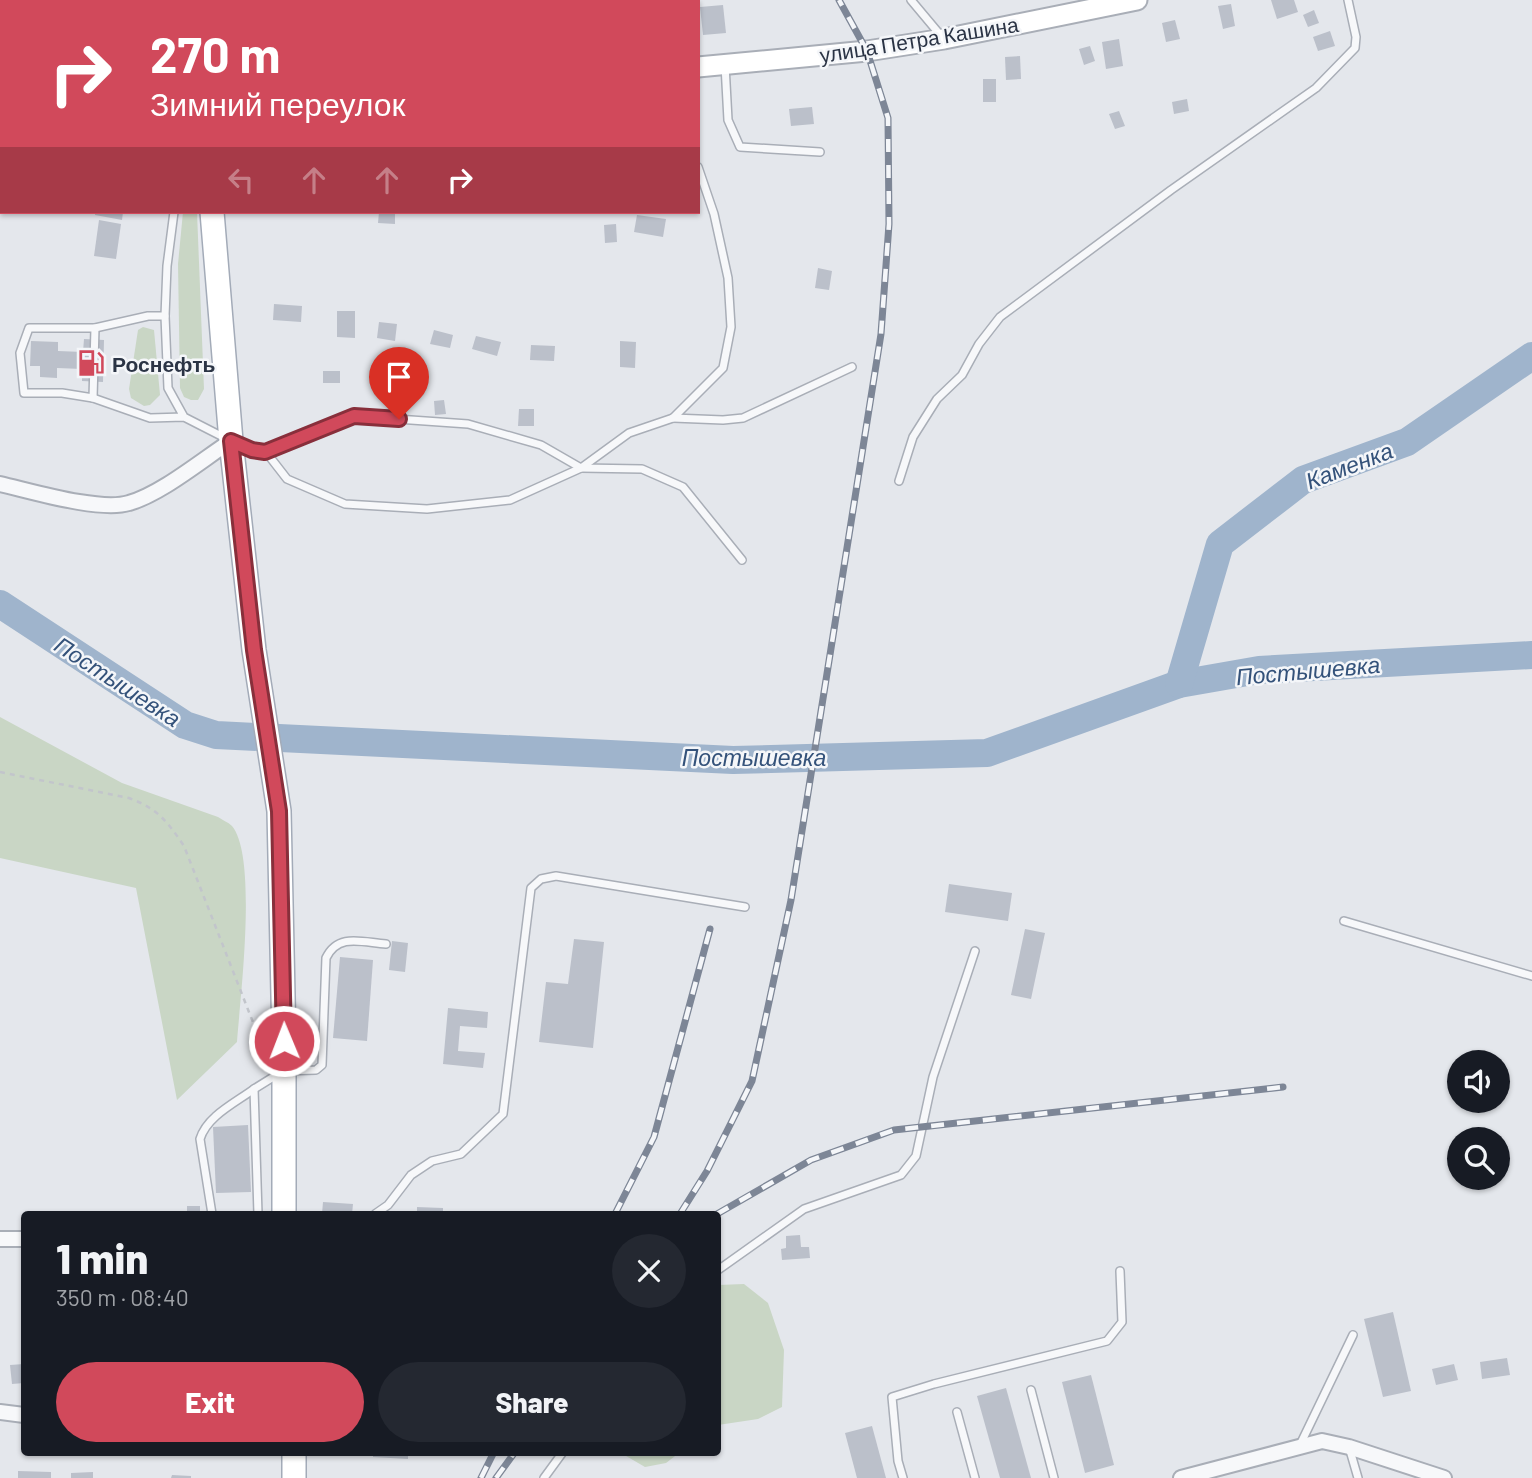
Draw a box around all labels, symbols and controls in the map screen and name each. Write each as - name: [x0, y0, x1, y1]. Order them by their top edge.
- street label: улица Петра Кашина: [818, 11, 1021, 67]
- text: 270 m: [150, 24, 280, 83]
- icon: right: [35, 28, 126, 119]
- text: Зимний переулок: [150, 84, 406, 122]
- icon: left: [222, 161, 260, 199]
- icon: ahead: [295, 161, 333, 199]
- icon: ahead: [368, 161, 406, 199]
- icon: right: [441, 161, 479, 199]
- pin: [369, 347, 429, 419]
- fuel station icon: Роснефть: [76, 348, 106, 378]
- place label: Роснефть: [112, 351, 215, 376]
- icon: arrive: [380, 358, 418, 396]
- water label: Каменка: [1301, 436, 1397, 494]
- water label: Постышевка: [50, 630, 186, 732]
- water label: Постышевка: [1235, 650, 1381, 690]
- water label: Постышевка: [682, 743, 826, 771]
- position arrow: [247, 1004, 321, 1078]
- map controls: [1447, 1050, 1510, 1190]
- button: sound: [1447, 1050, 1510, 1113]
- button: search: [1447, 1127, 1510, 1190]
- text: 1 min: [56, 1232, 148, 1282]
- button: close: [612, 1234, 686, 1308]
- text: 350 m · 08:40: [56, 1283, 189, 1311]
- button: Exit: [56, 1362, 364, 1442]
- button: Share: [378, 1362, 686, 1442]

